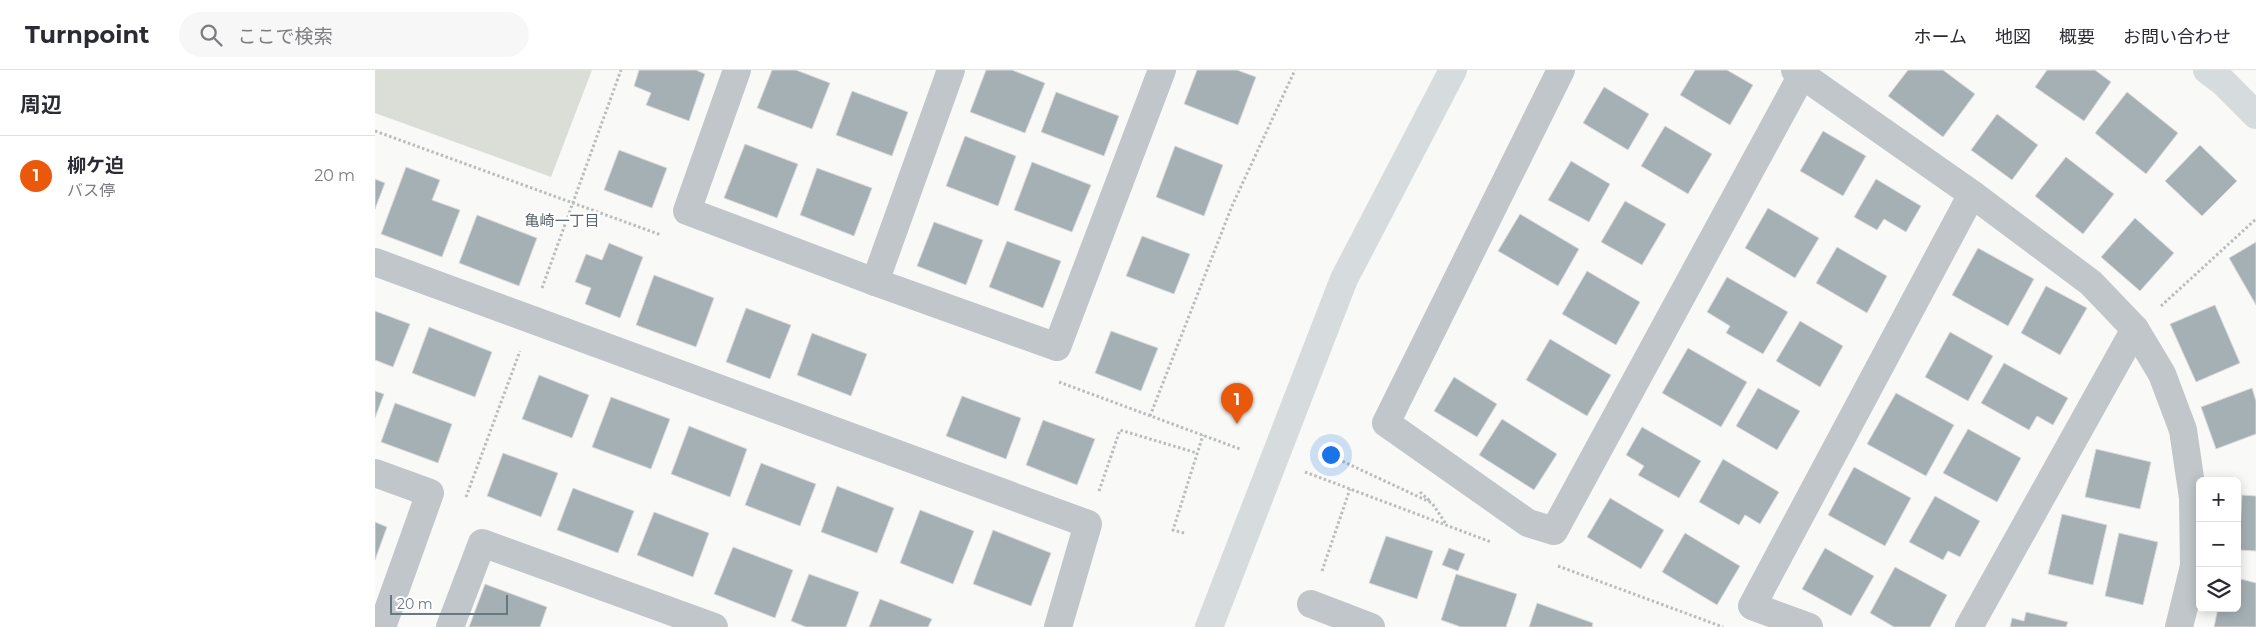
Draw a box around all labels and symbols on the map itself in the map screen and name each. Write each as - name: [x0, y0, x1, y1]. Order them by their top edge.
- district label: 亀崎一丁目: [524, 211, 600, 230]
- pin: 1: [1221, 383, 1253, 424]
- your location: [1318, 442, 1344, 468]
- scale bar: [390, 592, 507, 615]

